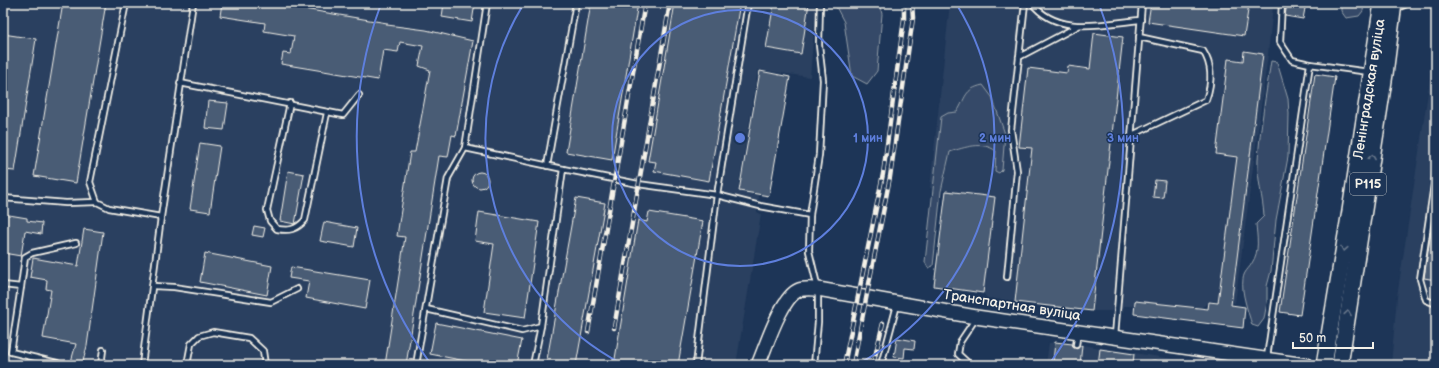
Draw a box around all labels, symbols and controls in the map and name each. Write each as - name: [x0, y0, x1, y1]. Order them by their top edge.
- street label: Ленінградская вуліца: [1349, 17, 1389, 161]
- centre of rings: [733, 131, 747, 145]
- text: 1 мин: [853, 131, 883, 146]
- text: 2 мин: [979, 131, 1011, 146]
- text: 3 мин: [1107, 131, 1139, 146]
- one-way arrow: [1367, 153, 1376, 160]
- road number: Р115: [1350, 173, 1386, 195]
- one-way arrow: [1340, 246, 1349, 253]
- street label: Транспартная вуліца: [942, 286, 1083, 324]
- one-way arrow: [1343, 310, 1352, 316]
- scale bar: [1293, 324, 1373, 350]
- text: 50 m: [1299, 331, 1326, 346]

